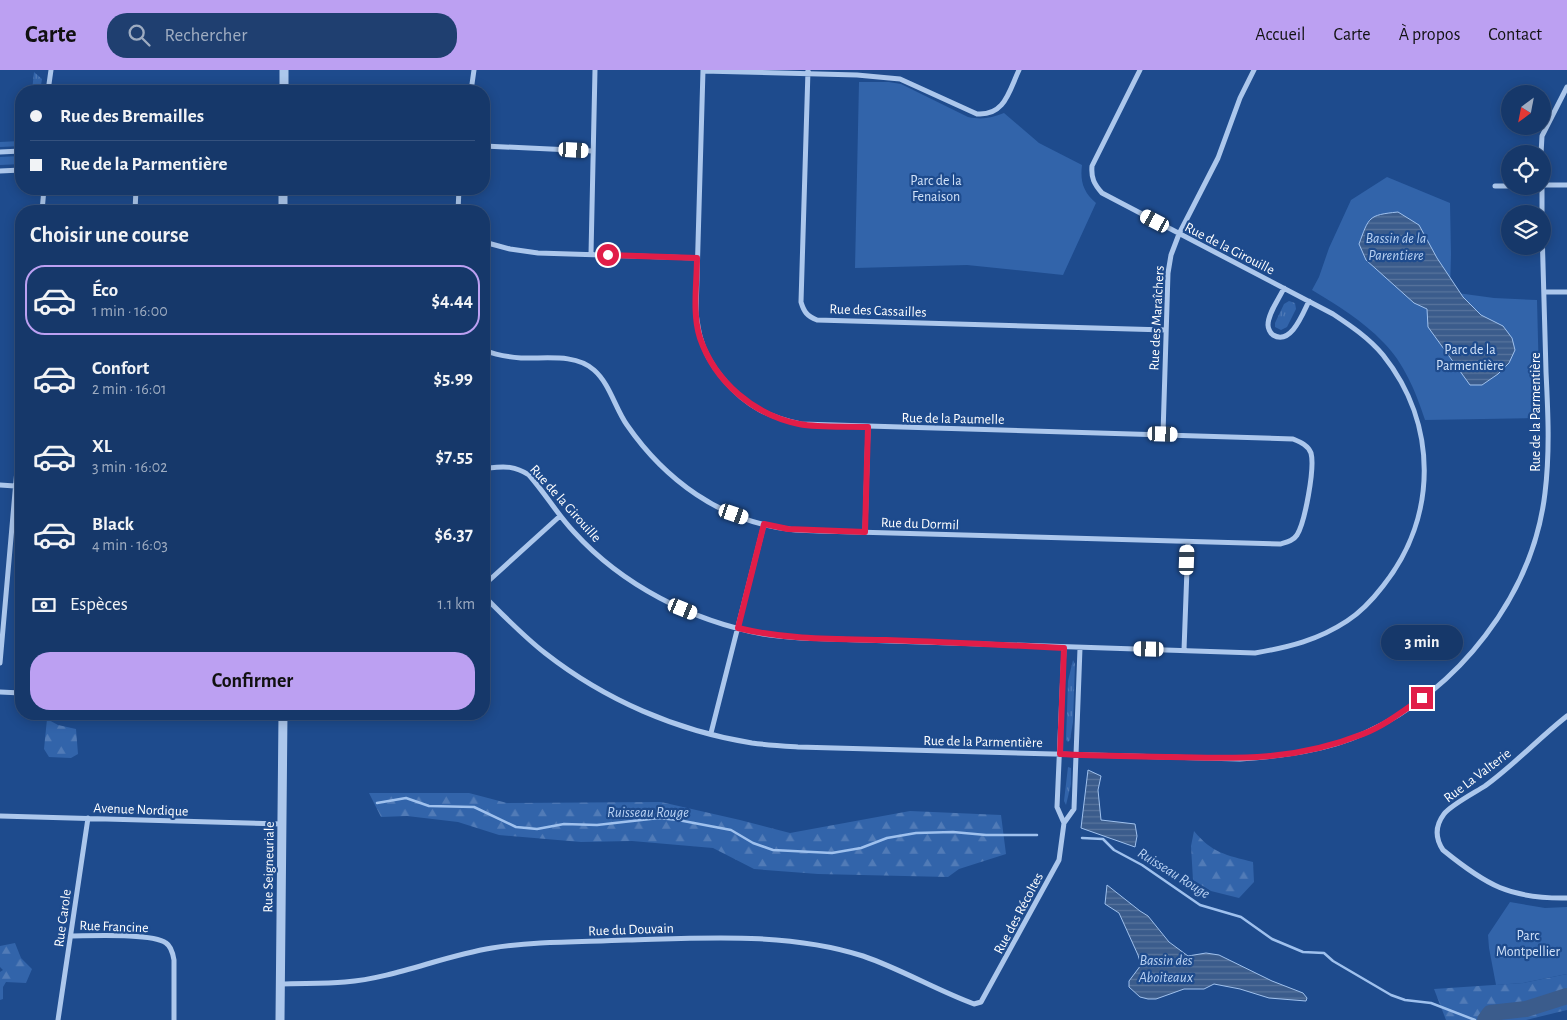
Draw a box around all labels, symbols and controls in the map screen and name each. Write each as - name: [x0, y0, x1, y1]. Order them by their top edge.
- search box: [107, 13, 457, 58]
- icon: search: [125, 21, 153, 49]
- text: Carte: [25, 23, 77, 47]
- text: Rechercher: [165, 26, 247, 45]
- text: Accueil: [1255, 26, 1306, 44]
- text: Carte: [1334, 26, 1371, 44]
- text: À propos: [1399, 26, 1460, 44]
- text: Contact: [1488, 26, 1542, 44]
- north arrow: [1501, 85, 1551, 135]
- map controls: [1501, 85, 1551, 255]
- text: Rue des Bremailles: [60, 107, 204, 126]
- car: [558, 142, 589, 158]
- button: locate: [1501, 145, 1551, 195]
- text: Rue de la Parmentière: [60, 155, 228, 174]
- park label: Parc de la Fenaison: [910, 174, 962, 204]
- button: layers: [1501, 205, 1551, 255]
- car: [1138, 207, 1171, 235]
- street label: Rue de la Girouille: [1182, 220, 1277, 278]
- text: Choisir une course: [30, 224, 189, 246]
- water label: Bassin de la Parentiere: [1366, 231, 1426, 263]
- route start: [597, 244, 619, 266]
- street label: Rue des Maraîchers: [1147, 265, 1167, 371]
- icon: car: [32, 278, 77, 323]
- text: Éco: [92, 281, 118, 300]
- text: $4.44: [431, 291, 473, 310]
- street label: Rue des Cassailles: [829, 302, 927, 320]
- text: 1 min · 16:00: [92, 303, 168, 319]
- park label: Parc de la Parmentière: [1436, 343, 1504, 373]
- street label: Rue de la Parmentière: [1529, 352, 1543, 472]
- icon: car: [32, 356, 77, 401]
- text: Confort: [92, 359, 149, 378]
- text: $5.99: [434, 369, 473, 388]
- text: 2 min · 16:01: [92, 381, 166, 397]
- street label: Rue de la Paumelle: [901, 411, 1005, 427]
- car: [1147, 426, 1178, 442]
- icon: car: [32, 434, 77, 479]
- text: XL: [92, 437, 112, 456]
- text: $7.55: [435, 447, 473, 466]
- text: 3 min · 16:02: [92, 459, 168, 475]
- street label: Rue de la Girouille: [527, 462, 603, 545]
- car: [717, 502, 750, 526]
- icon: car: [32, 512, 77, 557]
- text: Black: [92, 515, 134, 534]
- street label: Rue du Dormil: [881, 516, 959, 532]
- text: $6.37: [435, 525, 473, 544]
- text: 4 min · 16:03: [92, 537, 168, 553]
- car: [1178, 545, 1195, 575]
- icon: cash: [30, 591, 58, 619]
- text: Espèces: [70, 595, 128, 614]
- text: 1.1 km: [438, 596, 475, 612]
- car: [666, 596, 699, 622]
- callout: 3 min: [1381, 626, 1463, 660]
- text: 3 min: [1405, 634, 1439, 650]
- car: [1133, 641, 1164, 657]
- button: Confirmer: [30, 652, 475, 710]
- route end: [1411, 687, 1433, 709]
- street label: Rue de la Parmentière: [923, 734, 1043, 750]
- street label: Rue La Valterie: [1441, 746, 1514, 806]
- street label: Avenue Nordique: [93, 801, 189, 819]
- water label: Ruisseau Rouge: [607, 805, 689, 820]
- street label: Rue Seigneuriale: [261, 821, 277, 913]
- water label: Ruisseau Rouge: [1135, 845, 1213, 902]
- street label: Rue des Récoltes: [992, 870, 1046, 956]
- street label: Rue Carole: [52, 888, 74, 948]
- street label: Rue Francine: [79, 919, 149, 935]
- street label: Rue du Douvain: [588, 922, 674, 938]
- park label: Parc Montpellier: [1496, 929, 1560, 959]
- water label: Bassin des Aboiteaux: [1138, 953, 1194, 985]

